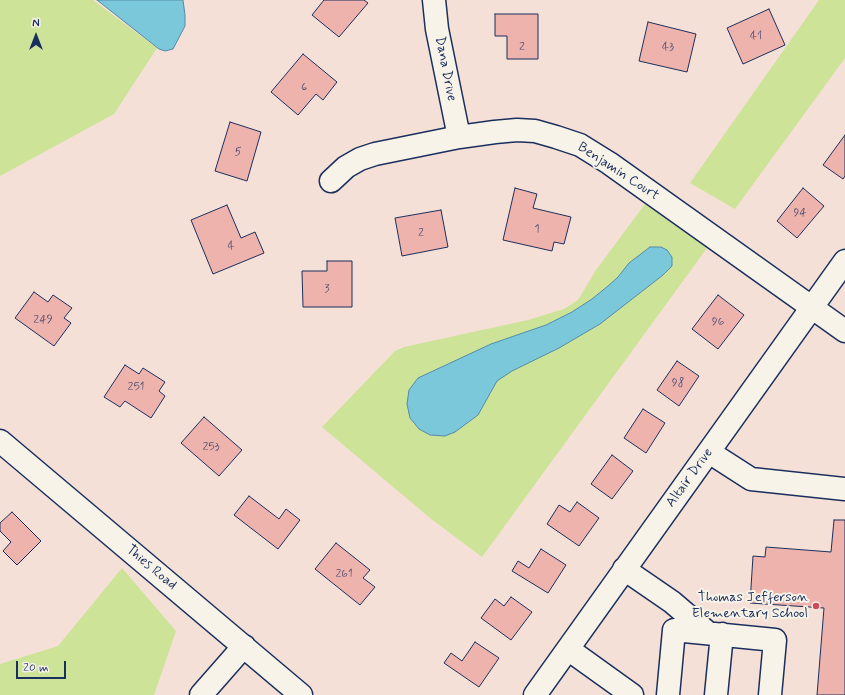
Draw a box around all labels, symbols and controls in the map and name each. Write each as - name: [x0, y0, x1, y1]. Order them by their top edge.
- north arrow: [16, 16, 56, 56]
- text: N: [32, 17, 40, 31]
- house number: 41: [750, 29, 762, 43]
- street label: Dana Drive: [430, 35, 460, 103]
- house number: 2: [519, 40, 525, 54]
- house number: 43: [662, 40, 674, 54]
- house number: 6: [301, 80, 307, 94]
- street label: Benjamin Court: [574, 139, 662, 205]
- house number: 5: [234, 145, 242, 159]
- house number: 94: [793, 206, 807, 220]
- house number: 1: [534, 222, 540, 236]
- house number: 2: [418, 226, 424, 240]
- house number: 4: [228, 239, 234, 253]
- house number: 3: [324, 282, 330, 296]
- house number: 249: [33, 313, 53, 327]
- house number: 96: [712, 315, 724, 329]
- house number: 98: [672, 376, 684, 390]
- house number: 251: [128, 380, 144, 394]
- house number: 253: [202, 440, 220, 454]
- street label: Altair Drive: [663, 445, 717, 511]
- street label: Thies Road: [122, 542, 180, 594]
- house number: 261: [335, 567, 353, 581]
- place label: Thomas Jefferson Elementary School: [692, 590, 808, 622]
- marker: Thomas Jefferson Elementary School: [811, 601, 821, 611]
- scale bar: [18, 653, 68, 679]
- text: 20 m: [23, 660, 49, 676]

